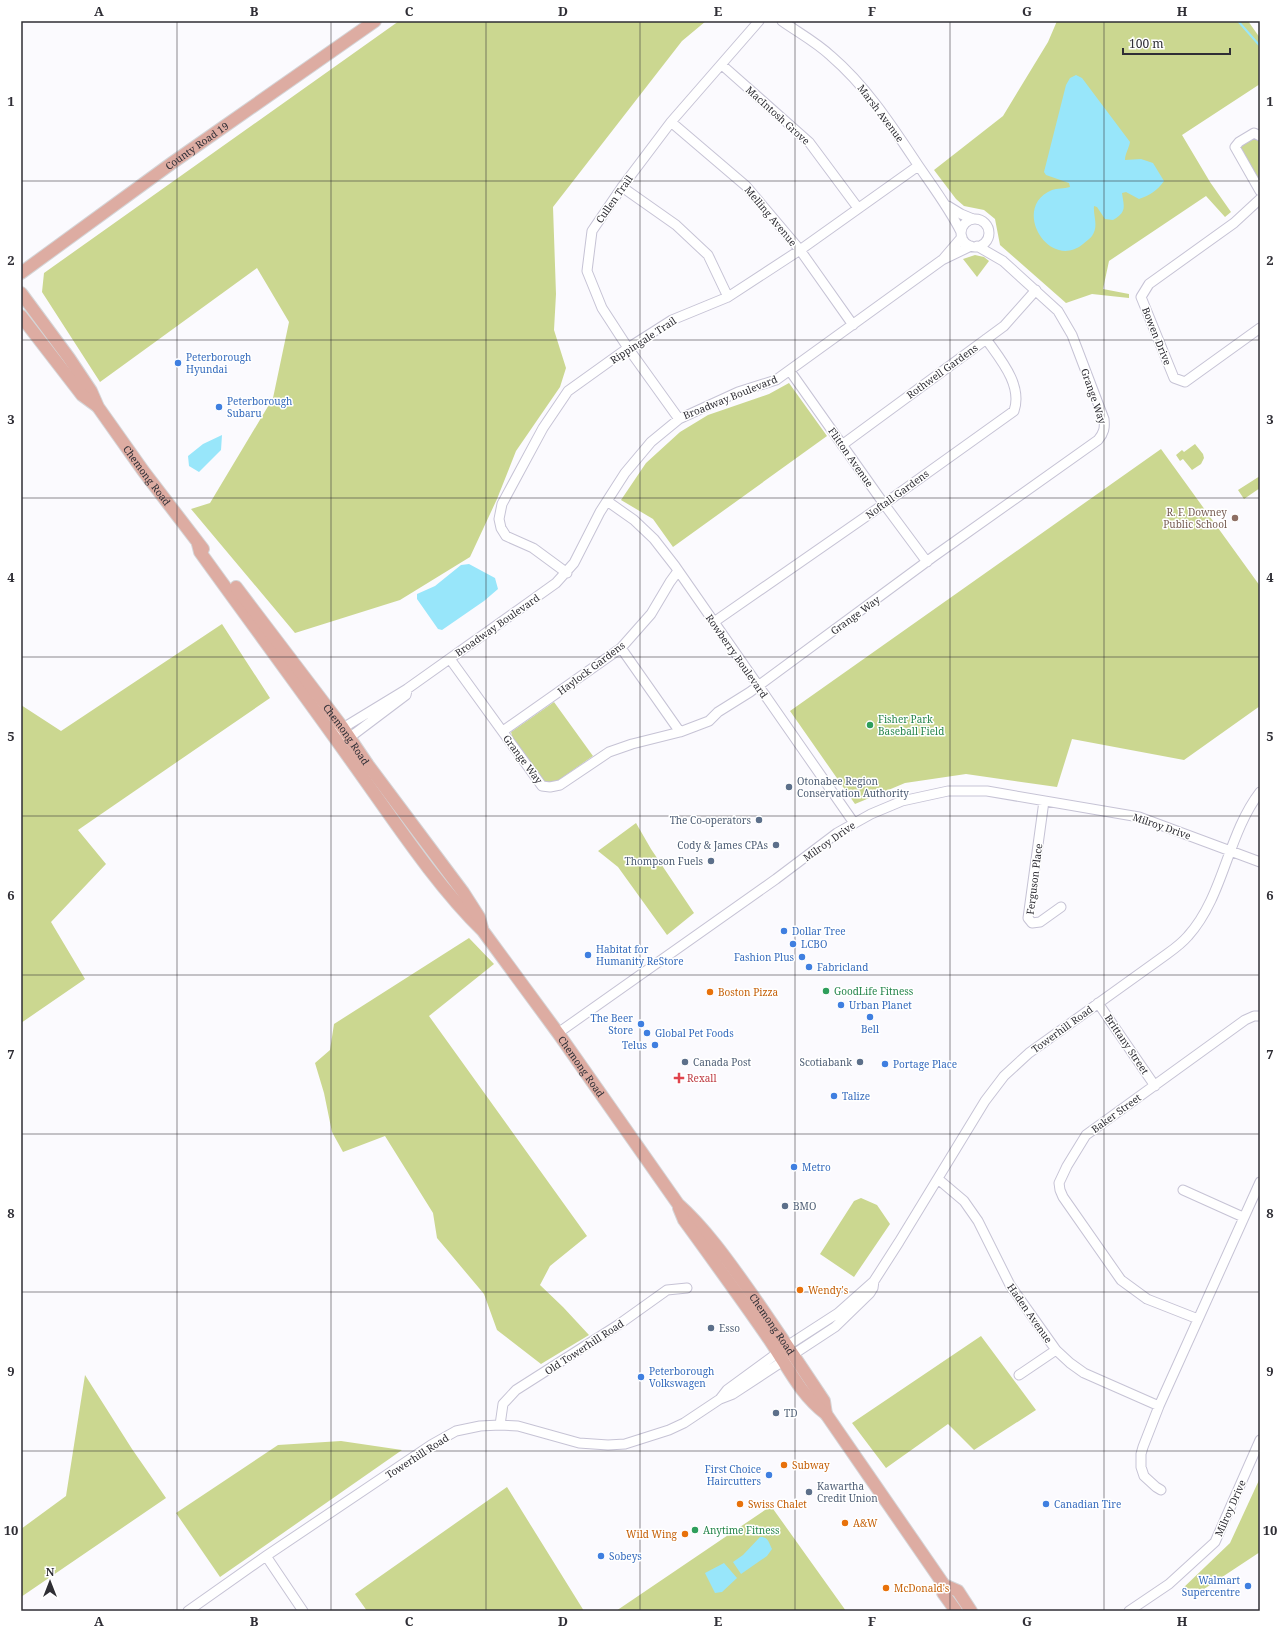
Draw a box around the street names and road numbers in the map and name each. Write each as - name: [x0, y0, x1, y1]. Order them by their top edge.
- street label: Marsh Avenue: [855, 81, 907, 145]
- street label: MacIntosh Grove: [743, 83, 813, 147]
- street label: County Road 19: [162, 119, 231, 173]
- street label: Cullen Trail: [592, 172, 636, 226]
- street label: Melling Avenue: [742, 183, 800, 249]
- street label: Bowen Drive: [1139, 305, 1175, 367]
- street label: Rippingale Trail: [607, 313, 679, 367]
- street label: Rothwell Gardens: [904, 340, 981, 402]
- street label: Grange Way: [1078, 366, 1110, 426]
- street label: Broadway Boulevard: [681, 372, 779, 422]
- street label: Flitton Avenue: [825, 424, 877, 490]
- street label: Chemong Road: [120, 442, 174, 508]
- street label: Noftall Gardens: [863, 466, 932, 522]
- street label: Broadway Boulevard: [452, 590, 542, 660]
- street label: Grange Way: [827, 592, 883, 638]
- street label: Rowberry Boulevard: [703, 611, 771, 701]
- street label: Haylock Gardens: [554, 638, 628, 698]
- street label: Chemong Road: [320, 701, 373, 767]
- street label: Grange Way: [500, 732, 546, 787]
- street label: Milroy Drive: [1131, 810, 1193, 842]
- street label: Milroy Drive: [800, 818, 858, 864]
- street label: Ferguson Place: [1023, 843, 1045, 915]
- street label: Towerhill Road: [1029, 1002, 1095, 1056]
- street label: Brittany Street: [1102, 1011, 1153, 1077]
- street label: Chemong Road: [555, 1033, 608, 1100]
- street label: Baker Street: [1088, 1090, 1144, 1136]
- street label: Haden Avenue: [1004, 1280, 1056, 1346]
- street label: Chemong Road: [746, 1290, 798, 1358]
- street label: Old Towerhill Road: [542, 1316, 626, 1378]
- street label: Towerhill Road: [383, 1430, 451, 1482]
- street label: Milroy Drive: [1211, 1478, 1249, 1538]

